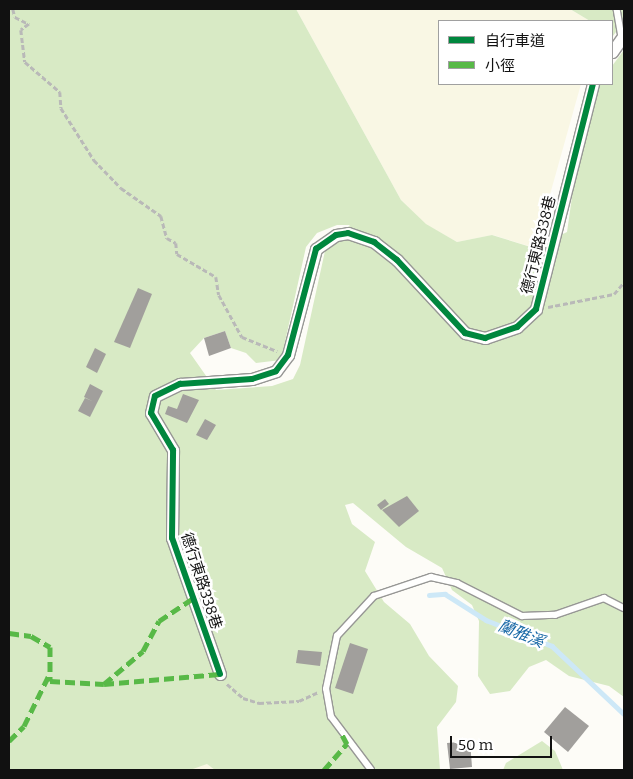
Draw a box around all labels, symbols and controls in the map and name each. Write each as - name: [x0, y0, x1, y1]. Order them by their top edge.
- legend: [438, 20, 613, 85]
- text: 自行車道: [485, 32, 545, 50]
- text: 小徑: [485, 57, 515, 75]
- street label: 德行東路338巷: [518, 194, 560, 296]
- street label: 德行東路338巷: [177, 530, 225, 632]
- water label: 蘭雅溪: [495, 616, 547, 652]
- scale bar: [453, 726, 556, 758]
- text: 50 m: [458, 736, 493, 754]

